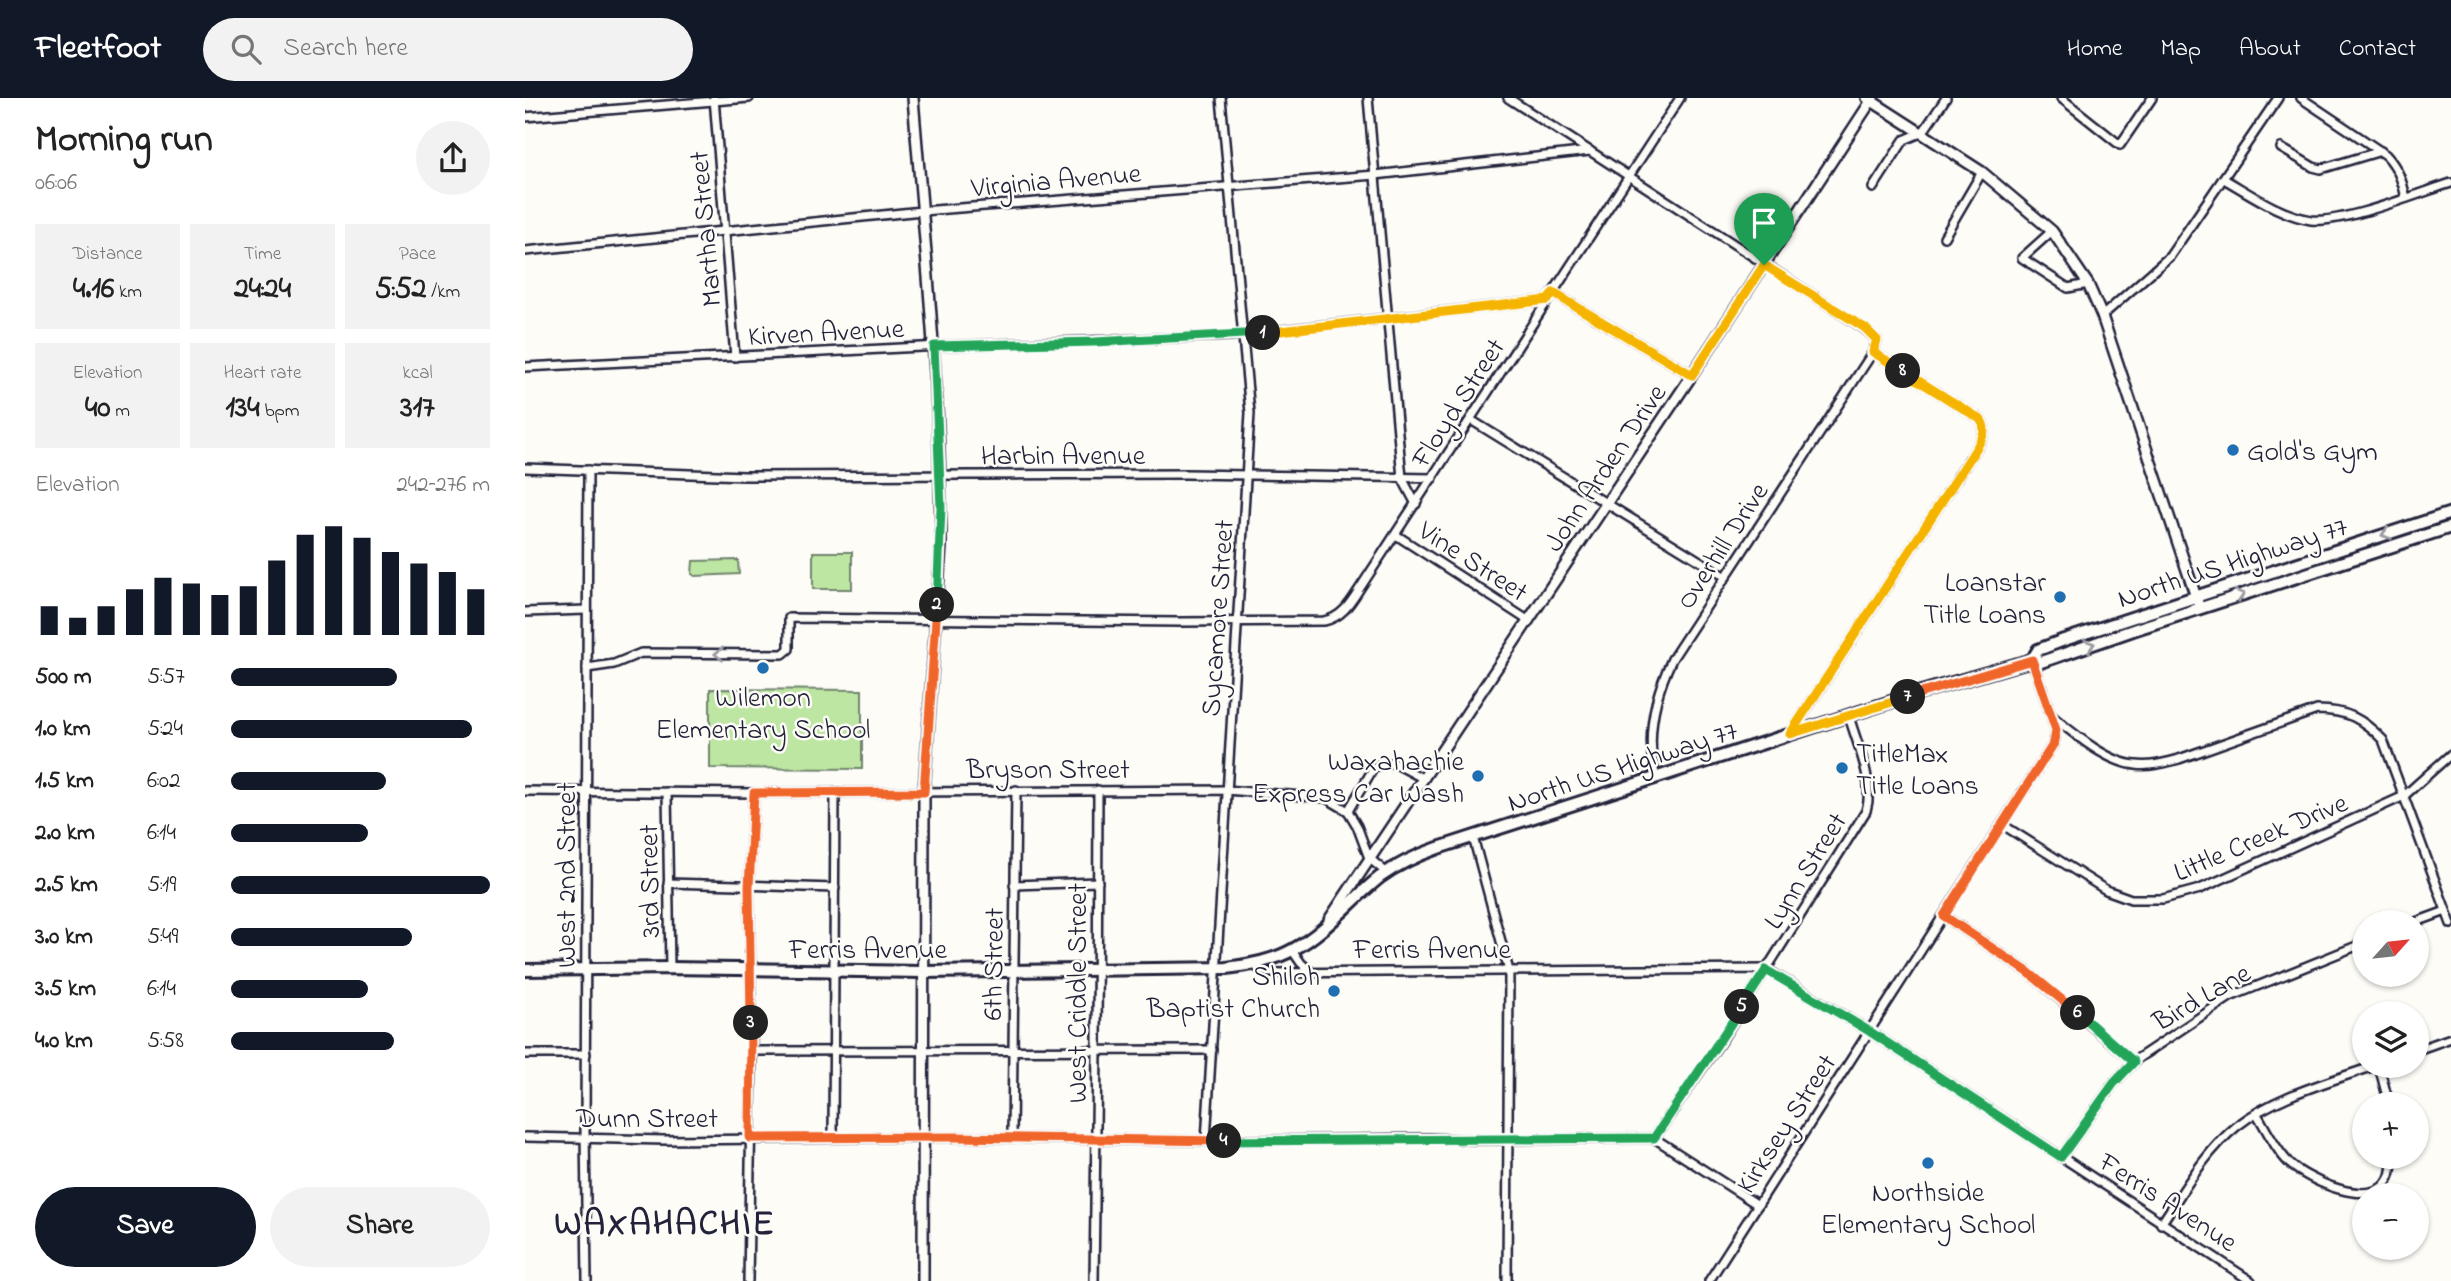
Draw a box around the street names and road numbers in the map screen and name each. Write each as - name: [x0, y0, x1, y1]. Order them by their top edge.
- street label: Martha Street: [680, 149, 735, 308]
- street label: Virginia Avenue: [969, 155, 1144, 210]
- street label: Kirven Avenue: [747, 310, 906, 359]
- street label: Floyd Street: [1402, 331, 1517, 478]
- street label: John Arden Drive: [1535, 376, 1679, 561]
- street label: Harbin Avenue: [981, 437, 1146, 478]
- street label: Overhill Drive: [1667, 475, 1781, 619]
- street label: North US Highway 77: [2113, 508, 2354, 621]
- street label: Vine Street: [1408, 512, 1535, 614]
- street label: Sycamore Street: [1192, 519, 1247, 718]
- street label: North US Highway 77: [1503, 712, 1744, 825]
- street label: Bryson Street: [965, 751, 1130, 792]
- street label: West 2nd Street: [548, 782, 589, 968]
- street label: Little Creek Drive: [2168, 784, 2355, 894]
- street label: Lynn Street: [1755, 805, 1859, 938]
- street label: 3rd Street: [630, 824, 673, 938]
- street label: West Criddle Street: [1059, 883, 1100, 1103]
- street label: 6th Street: [974, 907, 1017, 1021]
- street label: Ferris Avenue: [788, 931, 947, 972]
- street label: Ferris Avenue: [1352, 931, 1511, 972]
- street label: Bird Lane: [2145, 954, 2260, 1044]
- street label: Kirksey Street: [1727, 1047, 1849, 1203]
- street label: Dunn Street: [575, 1100, 718, 1141]
- street label: Ferris Avenue: [2089, 1143, 2245, 1264]

